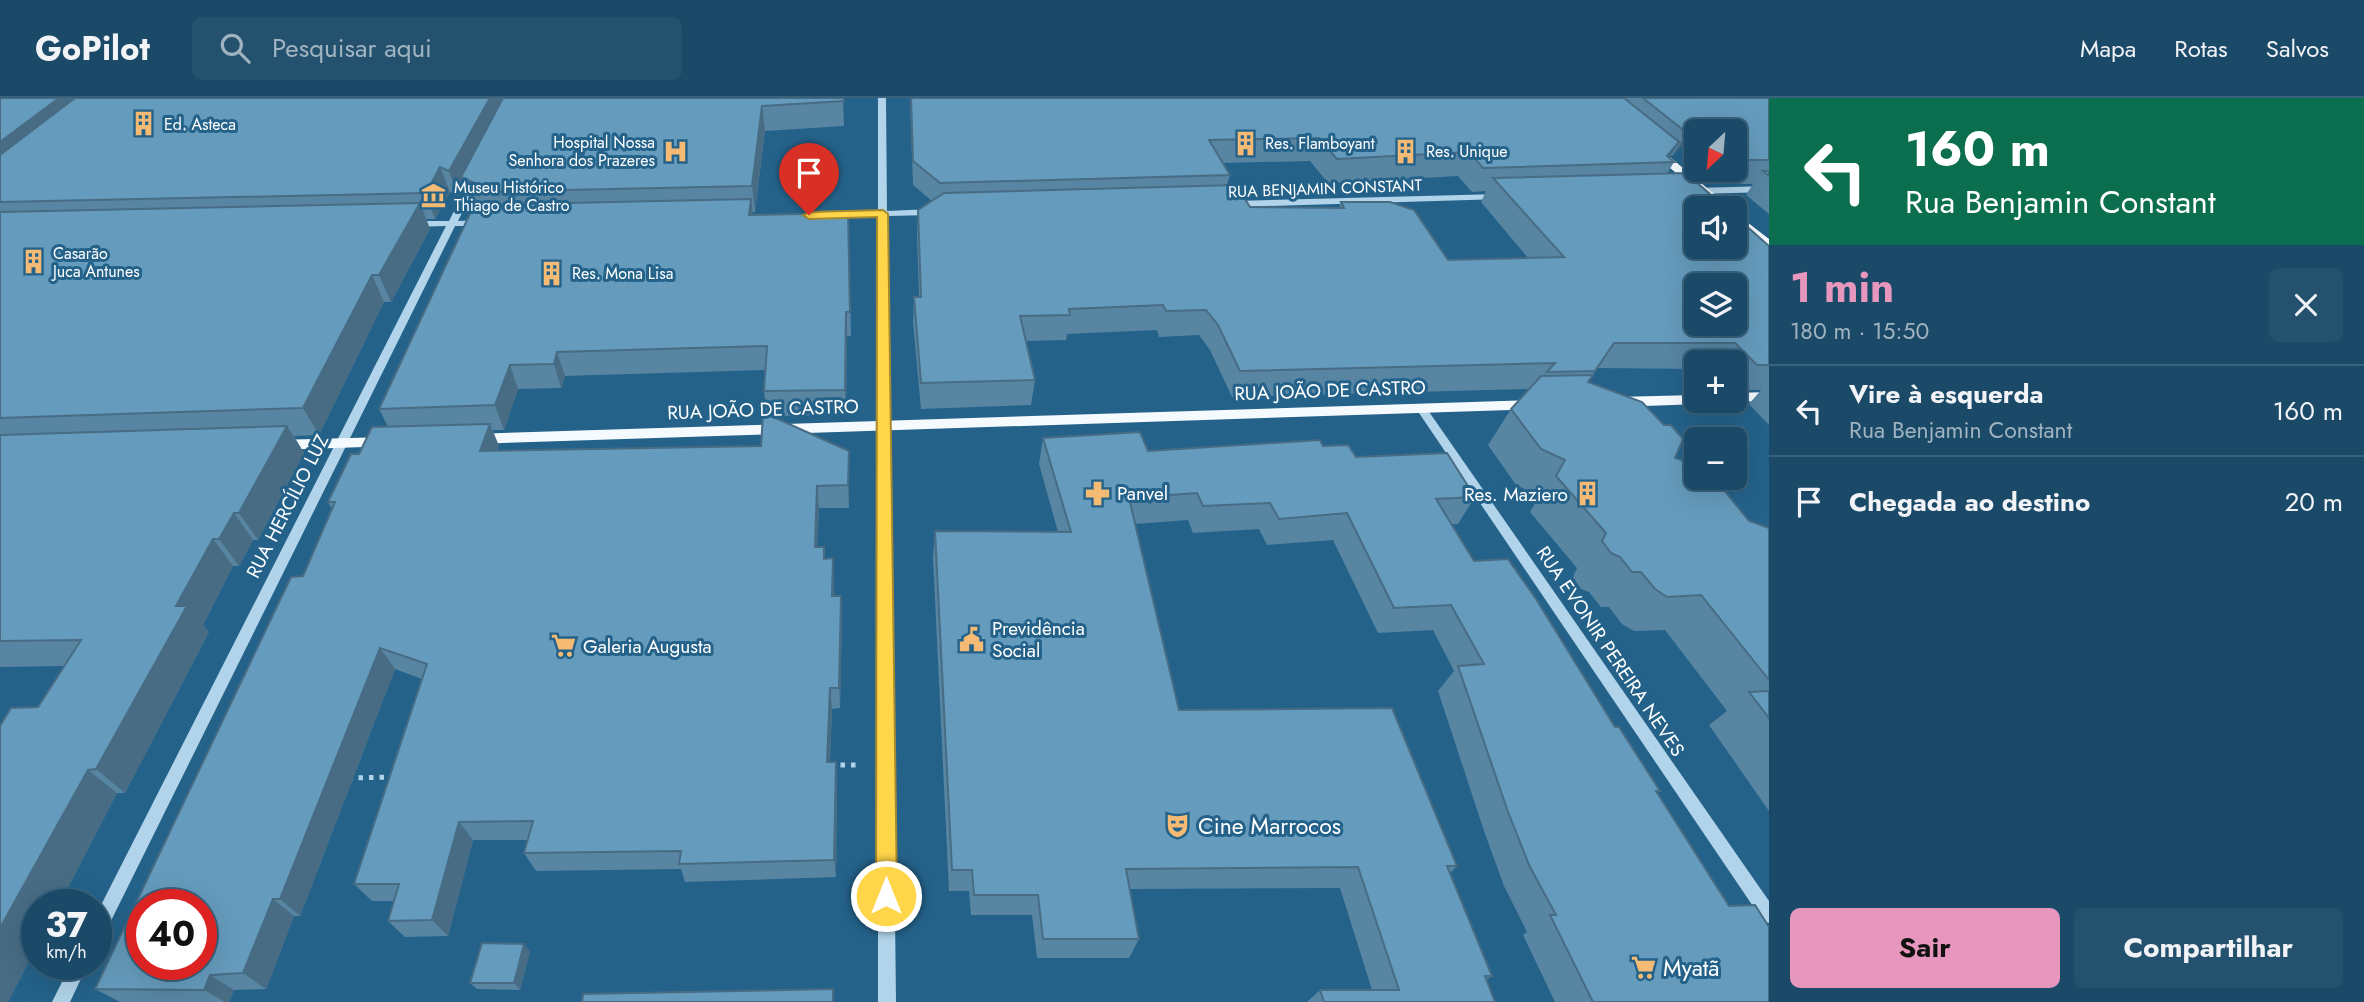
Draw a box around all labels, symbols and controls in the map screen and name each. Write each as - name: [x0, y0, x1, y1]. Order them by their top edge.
- search box: [192, 17, 682, 80]
- text: GoPilot: [35, 25, 150, 72]
- icon: search: [216, 29, 254, 67]
- text: Pesquisar aqui: [272, 29, 432, 67]
- text: Mapa: [2080, 31, 2136, 66]
- text: Rotas: [2174, 31, 2228, 66]
- text: Salvos: [2266, 31, 2329, 66]
- building icon: Ed. Asteca: [130, 110, 158, 138]
- place label: Ed. Asteca: [164, 113, 236, 136]
- text: 160 m: [1905, 114, 2050, 184]
- north arrow: [1684, 119, 1746, 182]
- map controls: [1684, 119, 1747, 490]
- icon: left: [1790, 126, 1881, 217]
- building icon: Res. Flamboyant: [1231, 129, 1259, 157]
- place label: Hospital Nossa Senhora dos Prazeres: [508, 131, 655, 172]
- place label: Res. Flamboyant: [1265, 132, 1375, 155]
- hospital icon: Hospital Nossa Senhora dos Prazeres: [661, 137, 689, 165]
- building icon: Res. Unique: [1392, 137, 1420, 165]
- place label: Res. Unique: [1426, 140, 1508, 163]
- pin: [779, 143, 839, 215]
- icon: arrive: [790, 154, 828, 192]
- street label: RUA BENJAMIN CONSTANT: [1228, 174, 1423, 203]
- place label: Museu Histórico Thiago de Castro: [454, 176, 570, 217]
- text: Rua Benjamin Constant: [1905, 179, 2216, 225]
- museum icon: Museu Histórico Thiago de Castro: [420, 182, 448, 210]
- button: sound: [1684, 196, 1747, 259]
- place label: Casarão Juca Antunes: [51, 242, 140, 283]
- building icon: Casarão Juca Antunes: [19, 248, 47, 276]
- text: 1 min: [1790, 257, 1894, 318]
- building icon: Res. Mona Lisa: [538, 259, 566, 287]
- place label: Res. Mona Lisa: [572, 262, 673, 285]
- button: close: [2269, 268, 2343, 342]
- button: layers: [1684, 273, 1747, 336]
- text: 180 m · 15:50: [1790, 314, 1929, 348]
- button: +: [1684, 350, 1747, 413]
- street label: RUA JOÃO DE CASTRO: [1234, 374, 1426, 407]
- text: Vire à esquerda: [1849, 375, 2044, 413]
- icon: left: [1790, 392, 1828, 430]
- text: 160 m: [2273, 392, 2343, 430]
- street label: RUA JOÃO DE CASTRO: [667, 393, 859, 426]
- text: Rua Benjamin Constant: [1849, 413, 2072, 447]
- button: −: [1684, 427, 1747, 490]
- street label: RUA HERCÍLIO LUZ: [240, 430, 335, 583]
- pharmacy icon: Panvel: [1083, 479, 1111, 507]
- place label: Panvel: [1117, 480, 1168, 507]
- building icon: Res. Maziero: [1574, 480, 1602, 508]
- place label: Res. Maziero: [1464, 481, 1568, 508]
- icon: arrive: [1790, 483, 1828, 521]
- text: Chegada ao destino: [1849, 483, 2090, 521]
- text: 20 m: [2285, 483, 2343, 521]
- street label: RUA EVONIR PEREIRA NEVES: [1530, 541, 1691, 762]
- place label: Previdência Social: [992, 615, 1085, 664]
- public building icon: Previdência Social: [958, 625, 986, 653]
- supermarket icon: Galeria Augusta: [549, 632, 577, 660]
- place label: Galeria Augusta: [583, 633, 712, 660]
- place label: Cine Marrocos: [1198, 809, 1341, 843]
- theatre icon: Cine Marrocos: [1164, 812, 1192, 840]
- position arrow: [849, 859, 923, 933]
- speed limit sign: 40: [126, 889, 217, 980]
- text: 37: [45, 900, 88, 950]
- button: Sair: [1790, 908, 2060, 988]
- button: Compartilhar: [2074, 908, 2343, 988]
- text: km/h: [46, 939, 87, 965]
- place label: Myatã: [1663, 951, 1720, 985]
- supermarket icon: Myatã: [1629, 954, 1657, 982]

